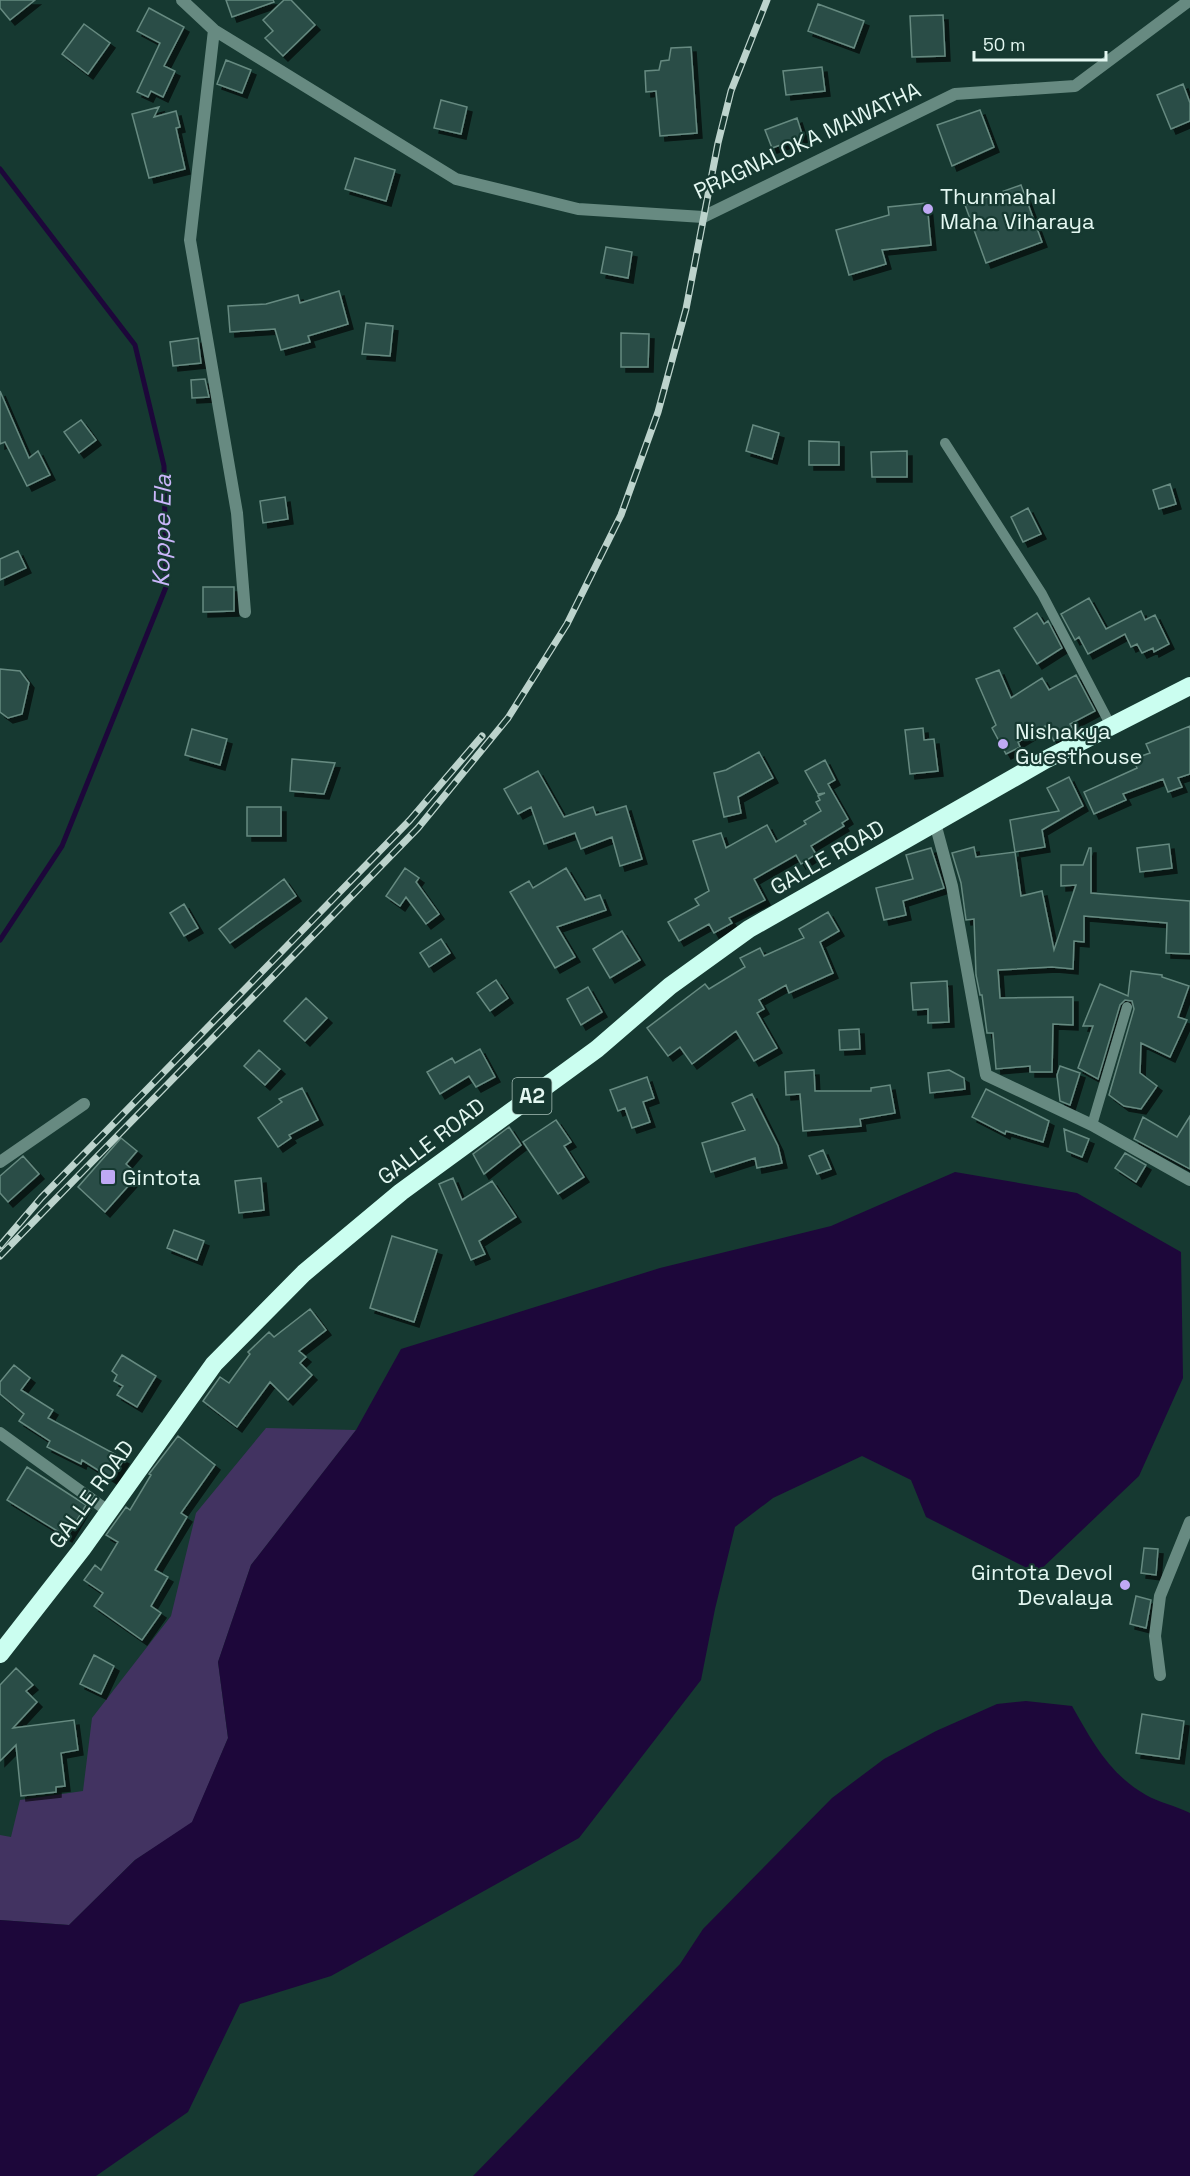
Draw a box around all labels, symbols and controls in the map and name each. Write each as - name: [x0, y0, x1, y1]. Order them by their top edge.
- scale bar: [974, 24, 1106, 62]
- text: 50 m: [983, 33, 1025, 56]
- street label: PRAGNALOKA MAWATHA: [689, 75, 925, 205]
- place label: Thunmahal Maha Viharaya: [940, 182, 1095, 235]
- marker: Thunmahal Maha Viharaya: [921, 202, 935, 216]
- water label: Koppe Ela: [145, 474, 178, 588]
- place label: Nishakya Guesthouse: [1015, 717, 1143, 770]
- marker: Nishakya Guesthouse: [996, 737, 1010, 751]
- street label: GALLE ROAD: [765, 813, 889, 901]
- road number: A2: [512, 1078, 552, 1114]
- street label: GALLE ROAD: [372, 1092, 490, 1190]
- place label: Gintota: [122, 1163, 201, 1191]
- marker: Gintota: [99, 1168, 117, 1186]
- street label: GALLE ROAD: [42, 1434, 140, 1554]
- place label: Gintota Devol Devalaya: [971, 1558, 1113, 1611]
- marker: Gintota Devol Devalaya: [1118, 1578, 1132, 1592]

